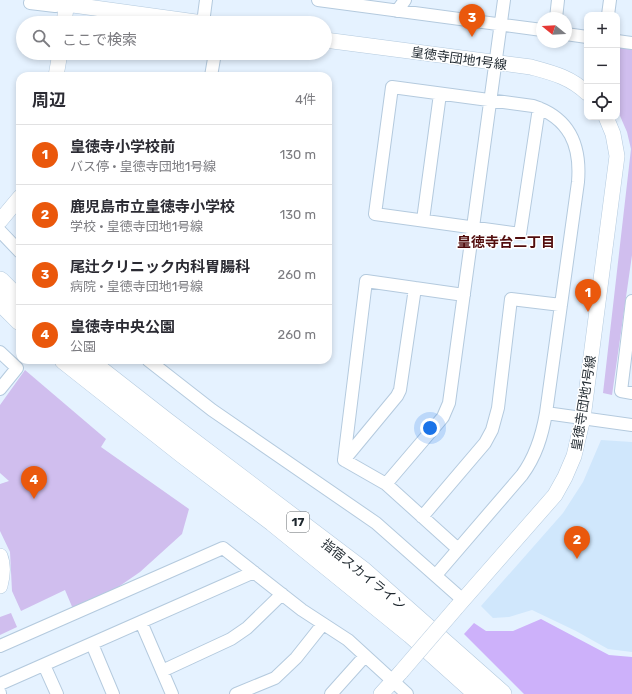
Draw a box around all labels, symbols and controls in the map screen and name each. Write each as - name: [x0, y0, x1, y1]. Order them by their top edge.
- pin: 3: [459, 4, 485, 37]
- north arrow: [536, 12, 572, 48]
- map controls: [584, 12, 620, 120]
- button: +: [584, 12, 620, 48]
- search box: [16, 16, 332, 60]
- icon: search: [30, 27, 52, 49]
- text: ここで検索: [62, 31, 137, 49]
- street label: 皇徳寺団地1号線: [410, 44, 508, 73]
- button: −: [584, 48, 620, 84]
- button: locate: [584, 84, 620, 120]
- text: 周辺: [32, 90, 66, 110]
- text: 4件: [295, 92, 316, 107]
- text: 皇徳寺小学校前: [70, 138, 175, 156]
- text: 1: [42, 147, 48, 162]
- text: 130 m: [280, 147, 316, 162]
- text: バス停 · 皇徳寺団地1号線: [70, 159, 216, 174]
- text: 鹿児島市立皇徳寺小学校: [70, 198, 235, 216]
- text: 2: [41, 207, 49, 222]
- text: 130 m: [280, 207, 316, 222]
- text: 学校 · 皇徳寺団地1号線: [70, 219, 203, 234]
- district label: 皇徳寺台二丁目: [457, 234, 555, 251]
- text: 尾辻クリニック内科胃腸科: [70, 258, 250, 276]
- text: 3: [41, 267, 49, 282]
- text: 260 m: [278, 267, 316, 282]
- text: 病院 · 皇徳寺団地1号線: [70, 279, 203, 294]
- pin: 1: [575, 279, 601, 312]
- text: 皇徳寺中央公園: [70, 318, 175, 336]
- text: 4: [41, 327, 49, 342]
- text: 260 m: [278, 327, 316, 342]
- text: 公園: [70, 339, 96, 354]
- street label: 皇徳寺団地1号線: [569, 354, 598, 452]
- your location: [420, 418, 440, 438]
- pin: 4: [21, 466, 47, 499]
- road number: 17: [287, 512, 309, 532]
- pin: 2: [564, 526, 590, 559]
- street label: 指宿スカイライン: [319, 536, 409, 613]

